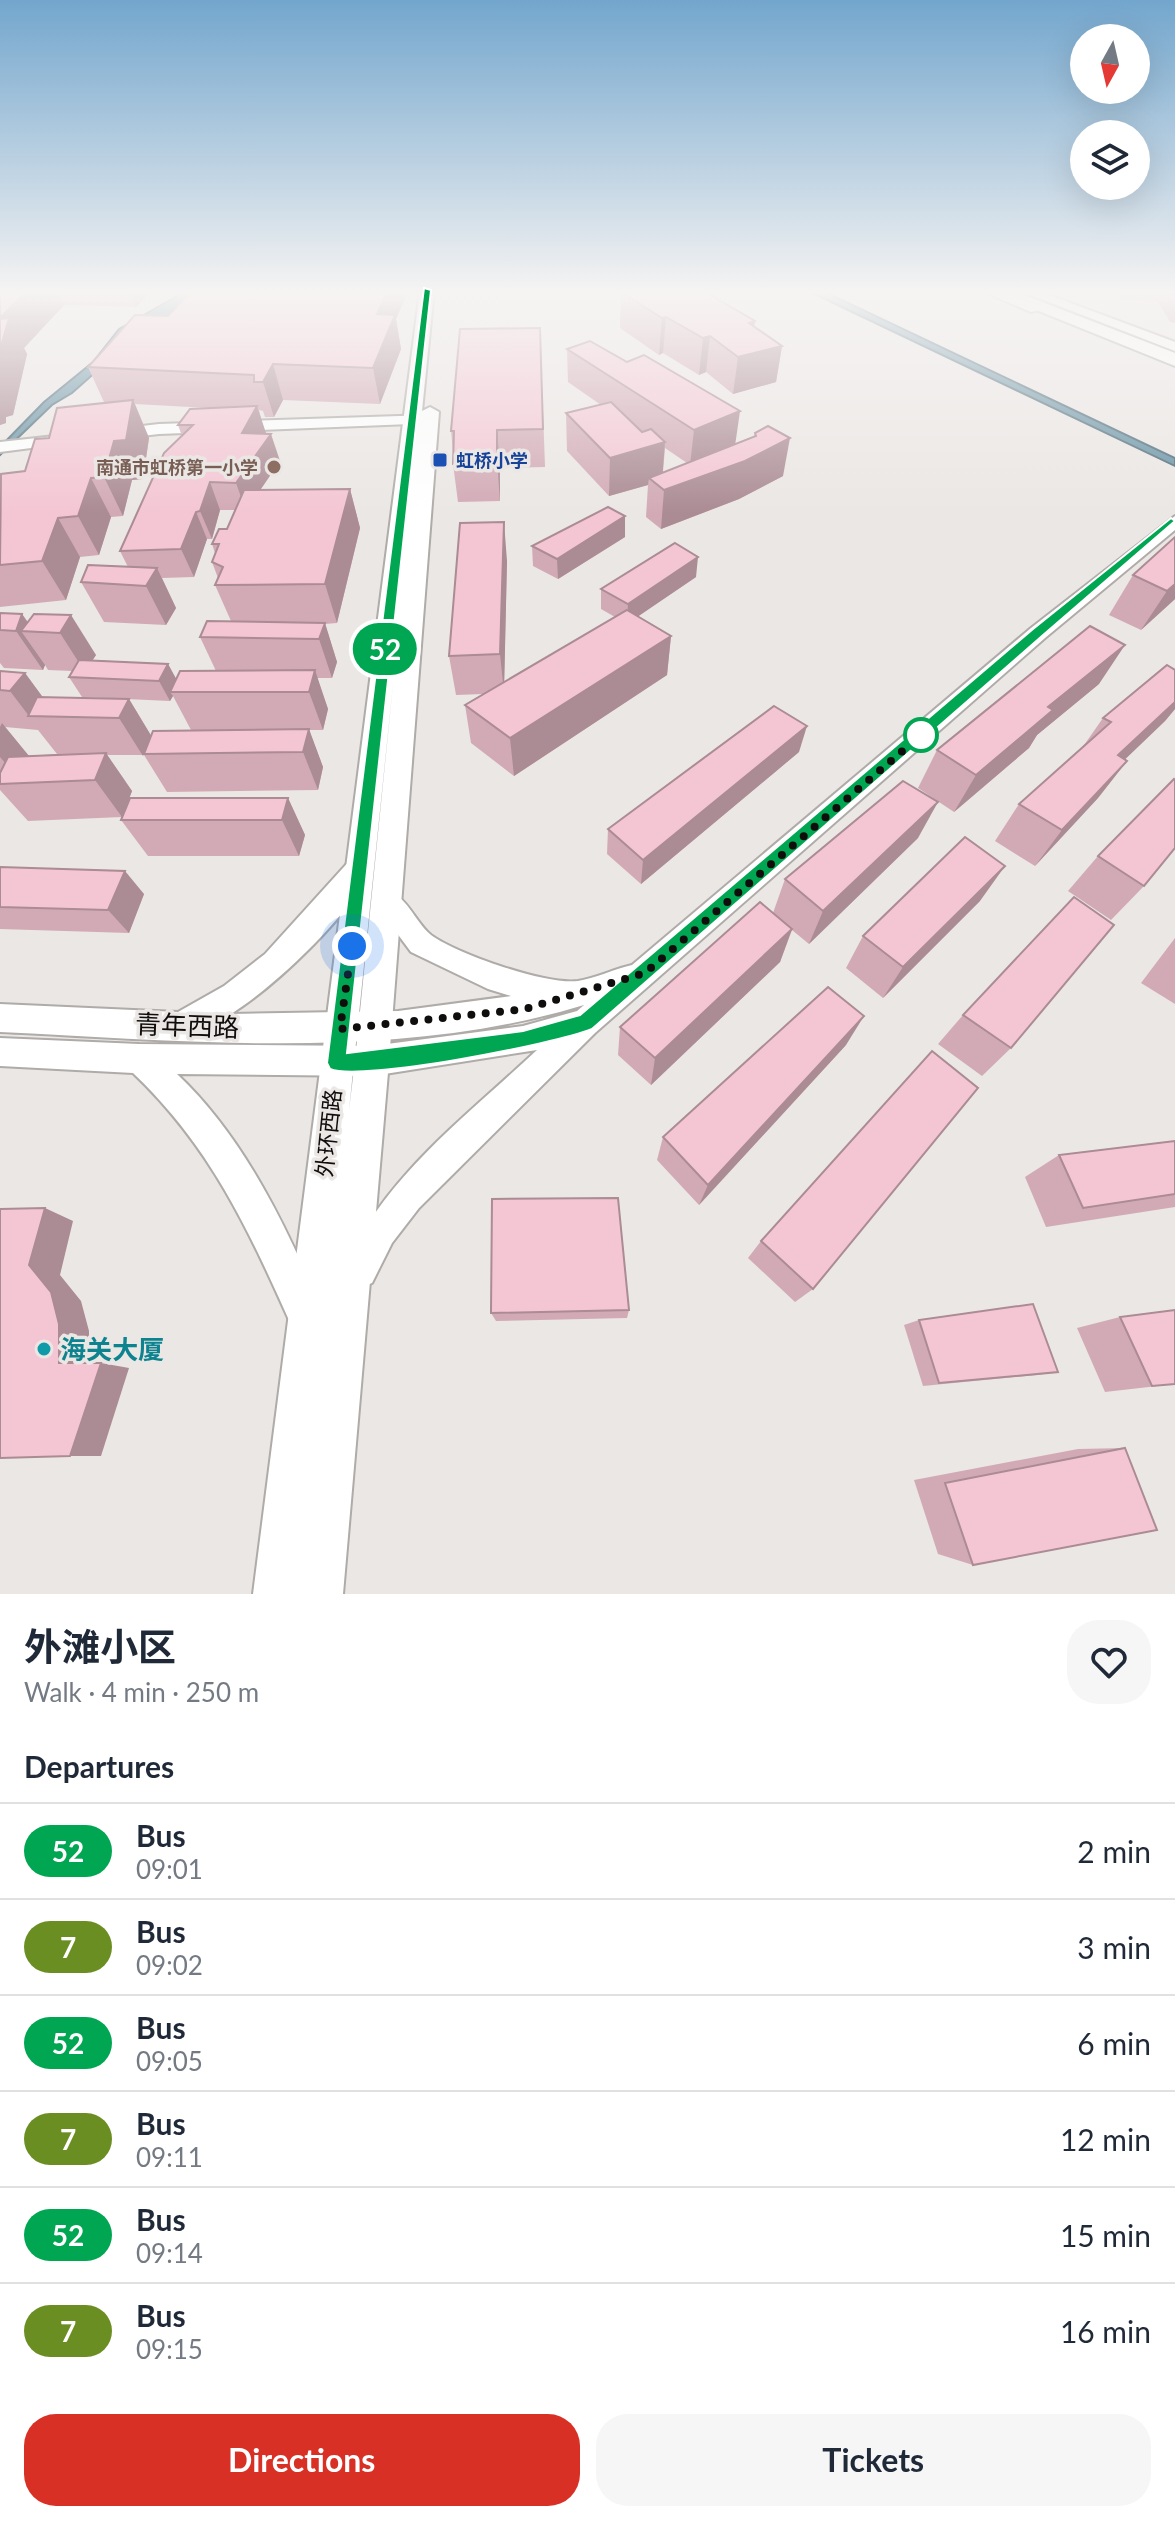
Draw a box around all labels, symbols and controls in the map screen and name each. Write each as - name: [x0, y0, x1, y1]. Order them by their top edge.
- north arrow: [1070, 24, 1150, 104]
- map controls: [1070, 24, 1150, 200]
- button: layers: [1070, 120, 1150, 200]
- place label: 虹桥小学: [456, 449, 528, 471]
- marker: 虹桥小学: [431, 451, 449, 469]
- place label: 南通市虹桥第一小学: [96, 456, 258, 478]
- marker: 南通市虹桥第一小学: [265, 458, 283, 476]
- line badge: 52: [349, 623, 421, 675]
- text: 52: [369, 632, 401, 666]
- unlabelled marker: [904, 718, 938, 752]
- your location: [332, 926, 372, 966]
- street label: 青年西路: [134, 1007, 240, 1043]
- street label: 外环西路: [310, 1088, 346, 1178]
- place label: 海关大厦: [60, 1333, 164, 1365]
- marker: 海关大厦: [35, 1340, 53, 1358]
- button: heart: [1067, 1620, 1151, 1704]
- text: 外滩小区: [24, 1623, 176, 1669]
- text: Walk · 4 min · 250 m: [24, 1676, 259, 1708]
- text: Departures: [24, 1748, 174, 1784]
- text: Bus: [136, 1817, 186, 1853]
- text: 2 min: [1077, 1833, 1151, 1869]
- text: 52: [52, 1834, 84, 1868]
- text: 09:01: [136, 1853, 203, 1885]
- text: Bus: [136, 1913, 186, 1949]
- text: 3 min: [1077, 1929, 1151, 1965]
- text: 7: [60, 1930, 76, 1964]
- text: 09:02: [136, 1949, 203, 1981]
- text: Bus: [136, 2009, 186, 2045]
- text: 6 min: [1077, 2025, 1151, 2061]
- text: 52: [52, 2026, 84, 2060]
- text: 09:05: [136, 2045, 203, 2077]
- text: Bus: [136, 2105, 186, 2141]
- text: 12 min: [1060, 2121, 1151, 2157]
- text: 7: [60, 2122, 76, 2156]
- text: 09:11: [136, 2141, 203, 2173]
- text: Bus: [136, 2201, 186, 2237]
- text: 15 min: [1060, 2217, 1151, 2253]
- text: 52: [52, 2218, 84, 2252]
- text: 09:14: [136, 2237, 203, 2269]
- text: Bus: [136, 2297, 186, 2333]
- text: 16 min: [1060, 2313, 1151, 2349]
- text: 7: [60, 2314, 76, 2348]
- text: 09:15: [136, 2333, 203, 2365]
- button: Directions: [24, 2414, 580, 2506]
- button: Tickets: [596, 2414, 1151, 2506]

